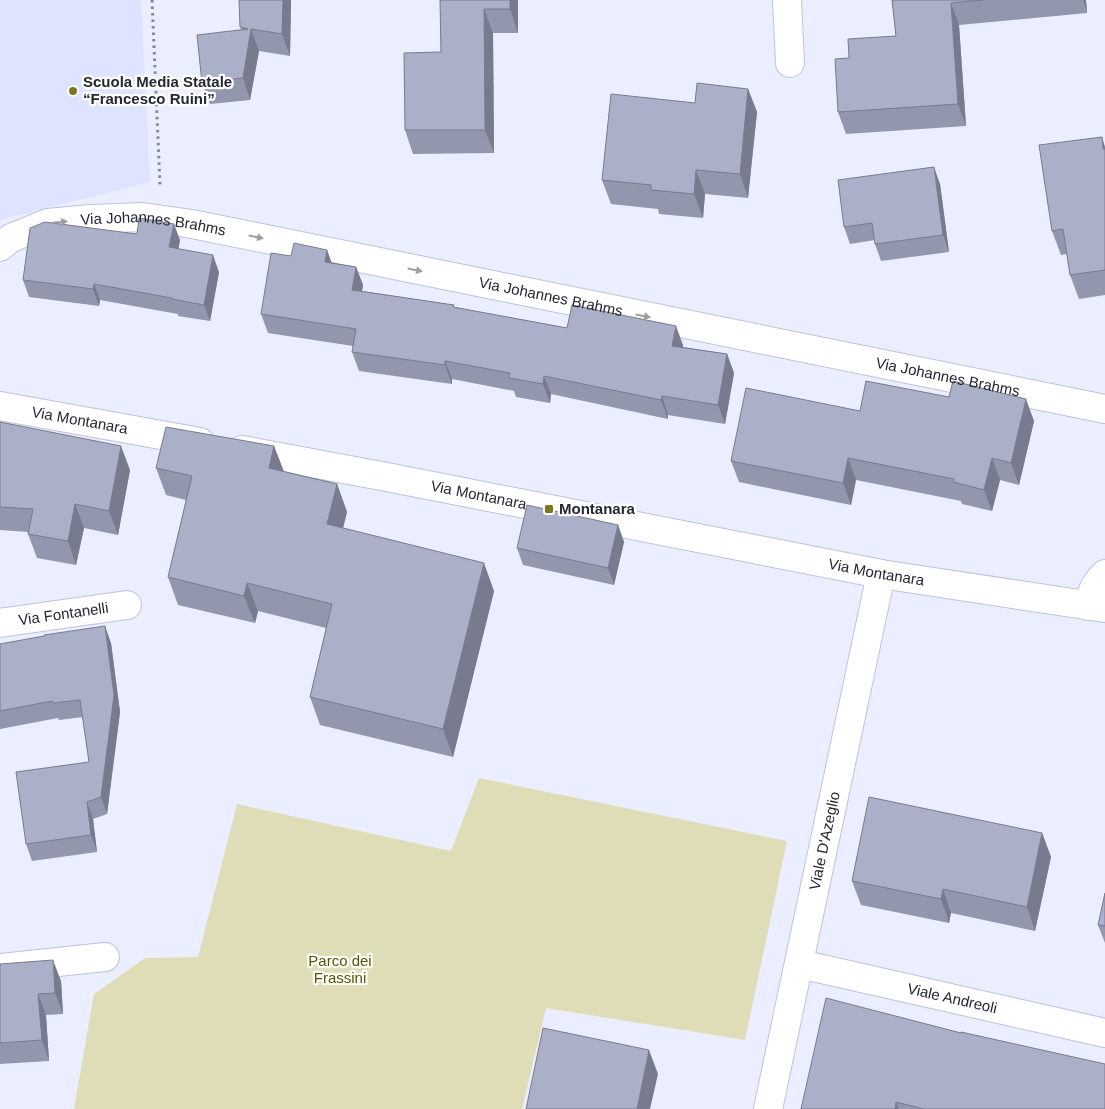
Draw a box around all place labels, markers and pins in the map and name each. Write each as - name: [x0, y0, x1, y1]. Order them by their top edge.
- place label: Scuola Media Statale “Francesco Ruini”: [83, 73, 232, 107]
- marker: Scuola Media Statale “Francesco Ruini”: [67, 85, 79, 97]
- place label: Montanara: [559, 500, 636, 517]
- marker: Montanara: [543, 503, 555, 515]

